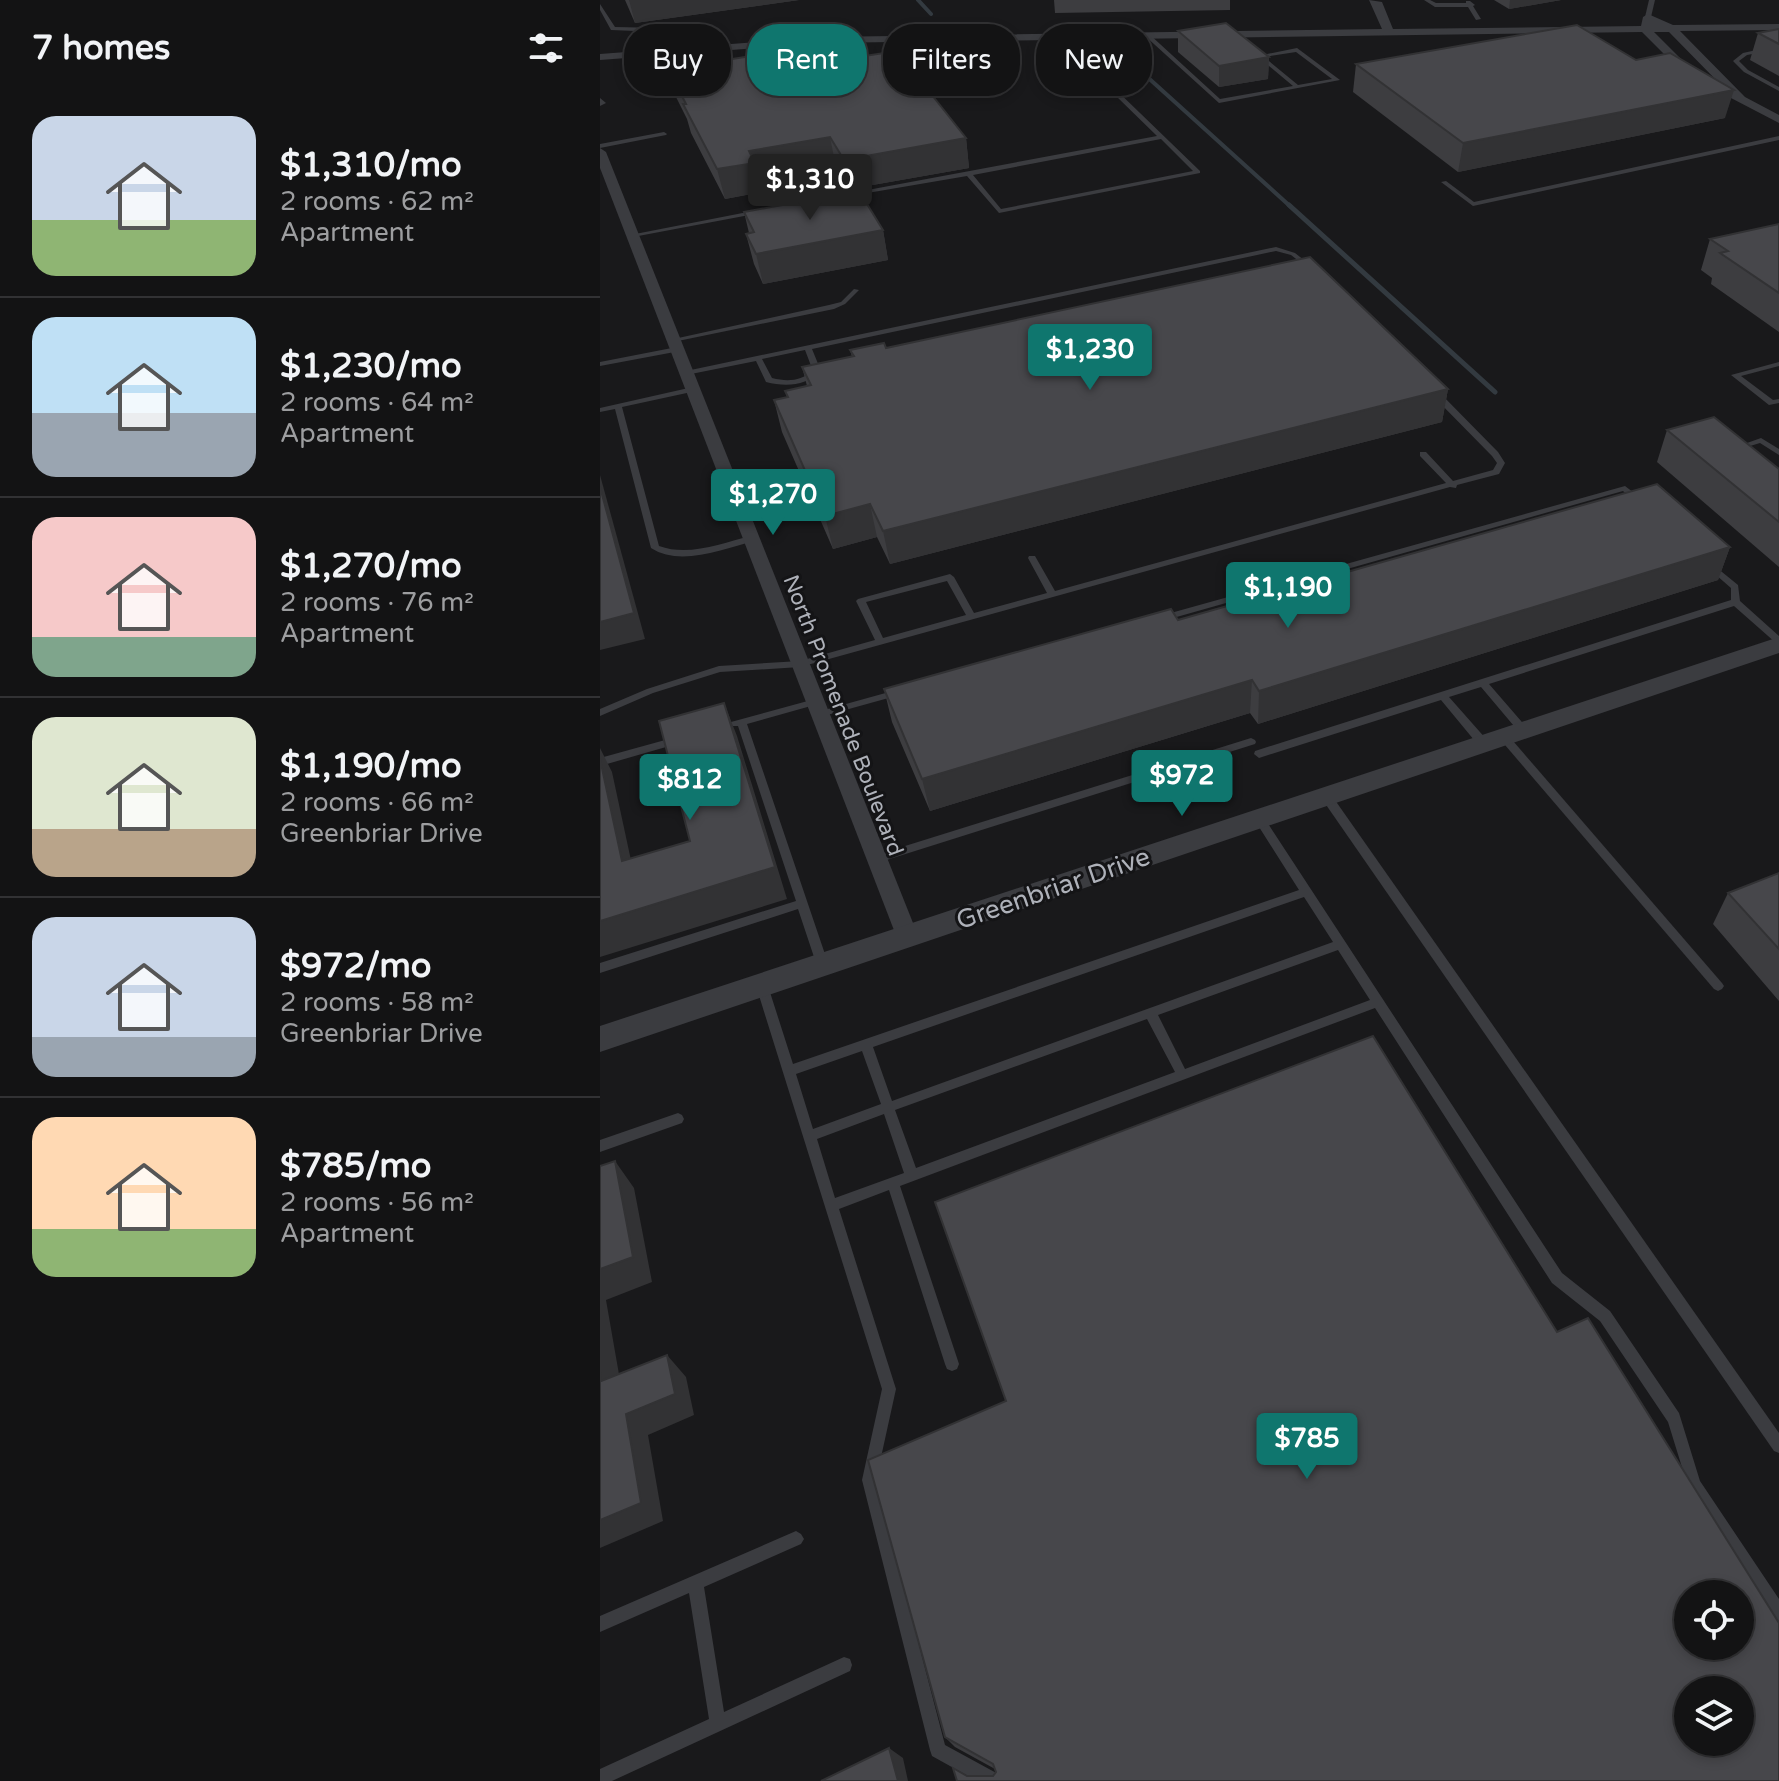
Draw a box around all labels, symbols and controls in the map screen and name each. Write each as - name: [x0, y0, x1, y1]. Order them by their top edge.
- chip: Buy: [624, 24, 731, 96]
- chip: Rent: [747, 24, 867, 96]
- chip: Filters: [883, 24, 1020, 96]
- chip: New: [1036, 24, 1152, 96]
- icon: filters: [524, 26, 568, 70]
- text: 7 homes: [32, 28, 170, 69]
- text: $1,310/mo: [280, 145, 462, 186]
- icon: home: [96, 148, 192, 244]
- pin: $1,310: [745, 154, 875, 222]
- text: $1,310: [766, 164, 854, 195]
- text: 2 rooms · 62 m²: [280, 186, 474, 217]
- text: Apartment: [280, 217, 414, 248]
- pin: $1,230: [1025, 324, 1155, 392]
- text: $1,230: [1046, 334, 1134, 365]
- text: $1,230/mo: [280, 346, 462, 387]
- icon: home: [96, 349, 192, 445]
- text: 2 rooms · 64 m²: [280, 387, 474, 418]
- text: Apartment: [280, 418, 414, 449]
- pin: $1,270: [708, 469, 838, 537]
- text: $1,270: [729, 479, 817, 510]
- text: $1,270/mo: [280, 546, 462, 587]
- icon: home: [96, 549, 192, 645]
- pin: $1,190: [1223, 562, 1353, 630]
- street label: North Promenade Boulevard: [777, 571, 909, 860]
- text: $1,190: [1244, 572, 1332, 603]
- text: 2 rooms · 76 m²: [280, 587, 474, 618]
- text: Apartment: [280, 618, 414, 649]
- text: $1,190/mo: [280, 746, 462, 787]
- icon: home: [96, 749, 192, 845]
- pin: $972: [1135, 750, 1229, 818]
- pin: $812: [643, 754, 737, 822]
- text: $972: [1149, 760, 1215, 791]
- text: $812: [657, 764, 723, 795]
- text: 2 rooms · 66 m²: [280, 787, 474, 818]
- text: Greenbriar Drive: [280, 818, 483, 849]
- street label: Greenbriar Drive: [952, 841, 1154, 936]
- text: $972/mo: [280, 946, 431, 987]
- icon: home: [96, 949, 192, 1045]
- text: 2 rooms · 58 m²: [280, 987, 474, 1018]
- text: Greenbriar Drive: [280, 1018, 483, 1049]
- text: $785/mo: [280, 1146, 431, 1187]
- icon: home: [96, 1149, 192, 1245]
- text: 2 rooms · 56 m²: [280, 1187, 474, 1218]
- text: Apartment: [280, 1218, 414, 1249]
- pin: $785: [1260, 1413, 1354, 1481]
- text: $785: [1274, 1423, 1340, 1454]
- map controls: [1674, 1580, 1754, 1756]
- button: locate: [1674, 1580, 1754, 1660]
- button: layers: [1674, 1676, 1754, 1756]

